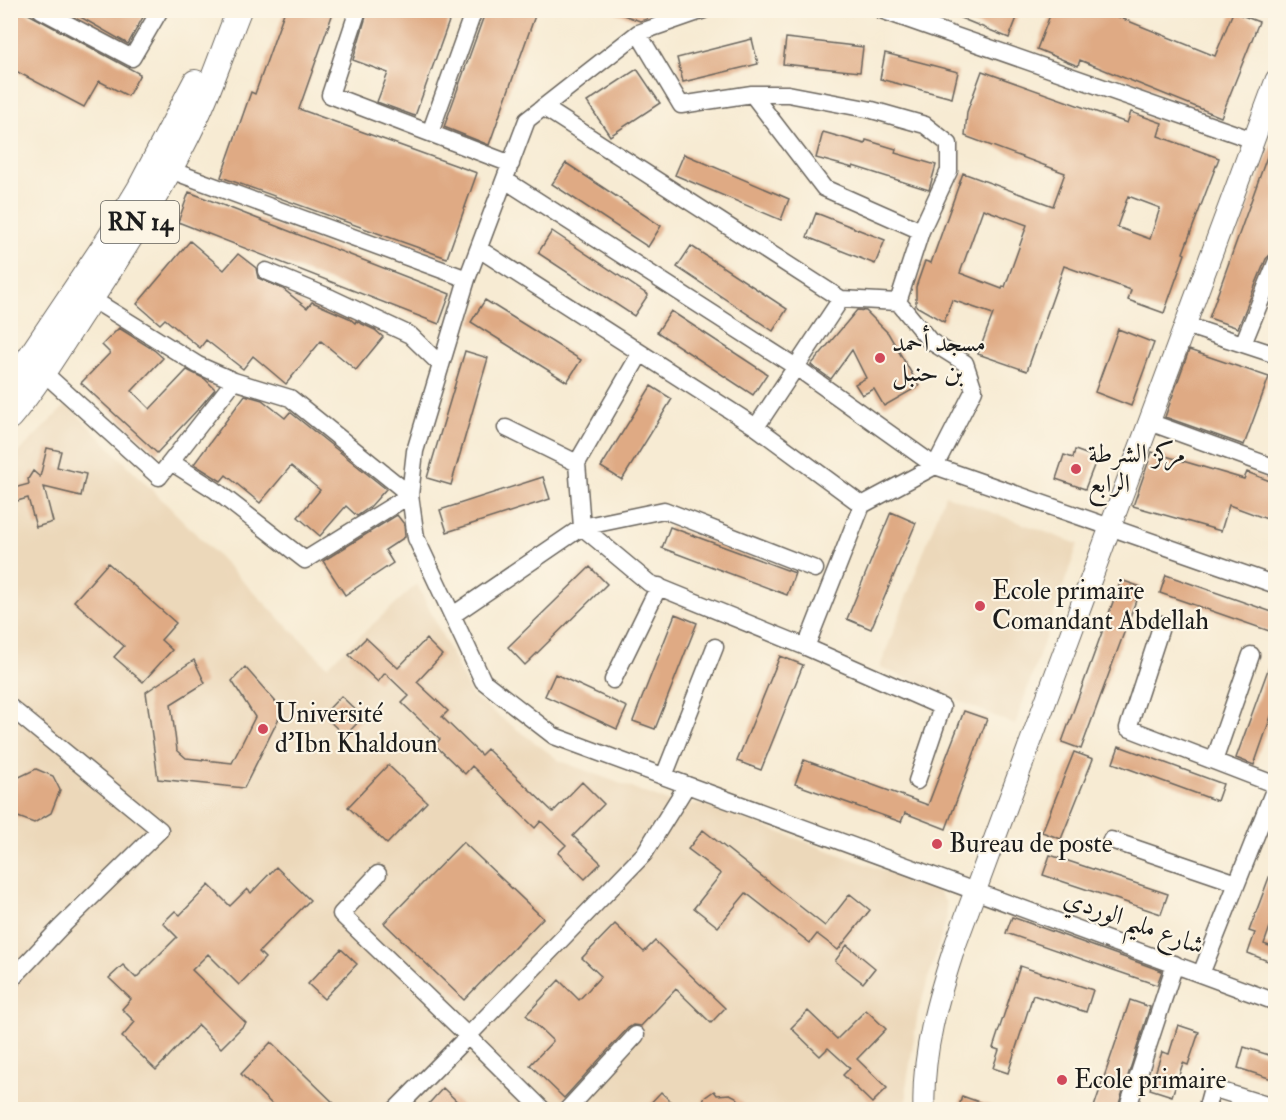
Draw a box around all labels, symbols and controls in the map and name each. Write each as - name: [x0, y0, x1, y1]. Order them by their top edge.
- road number: RN 14: [101, 201, 179, 243]
- place label: مسجد أحمد بن حنبل: [892, 325, 986, 390]
- marker: مسجد أحمد بن حنبل: [873, 351, 887, 365]
- place label: مركز الشرطة الرابع: [1088, 438, 1186, 507]
- marker: مركز الشرطة الرابع: [1069, 462, 1083, 476]
- place label: Ecole primaire Comandant Abdellah: [992, 575, 1209, 637]
- marker: Ecole primaire Comandant Abdellah: [973, 599, 987, 613]
- place label: Université d'Ibn Khaldoun: [275, 698, 438, 760]
- marker: Université d'Ibn Khaldoun: [256, 722, 270, 736]
- place label: Bureau de poste: [949, 828, 1113, 861]
- marker: Bureau de poste: [930, 837, 944, 851]
- street label: شارع مليم الوردي: [1056, 882, 1209, 971]
- place label: Ecole primaire: [1074, 1064, 1226, 1097]
- marker: Ecole primaire: [1055, 1073, 1069, 1087]

